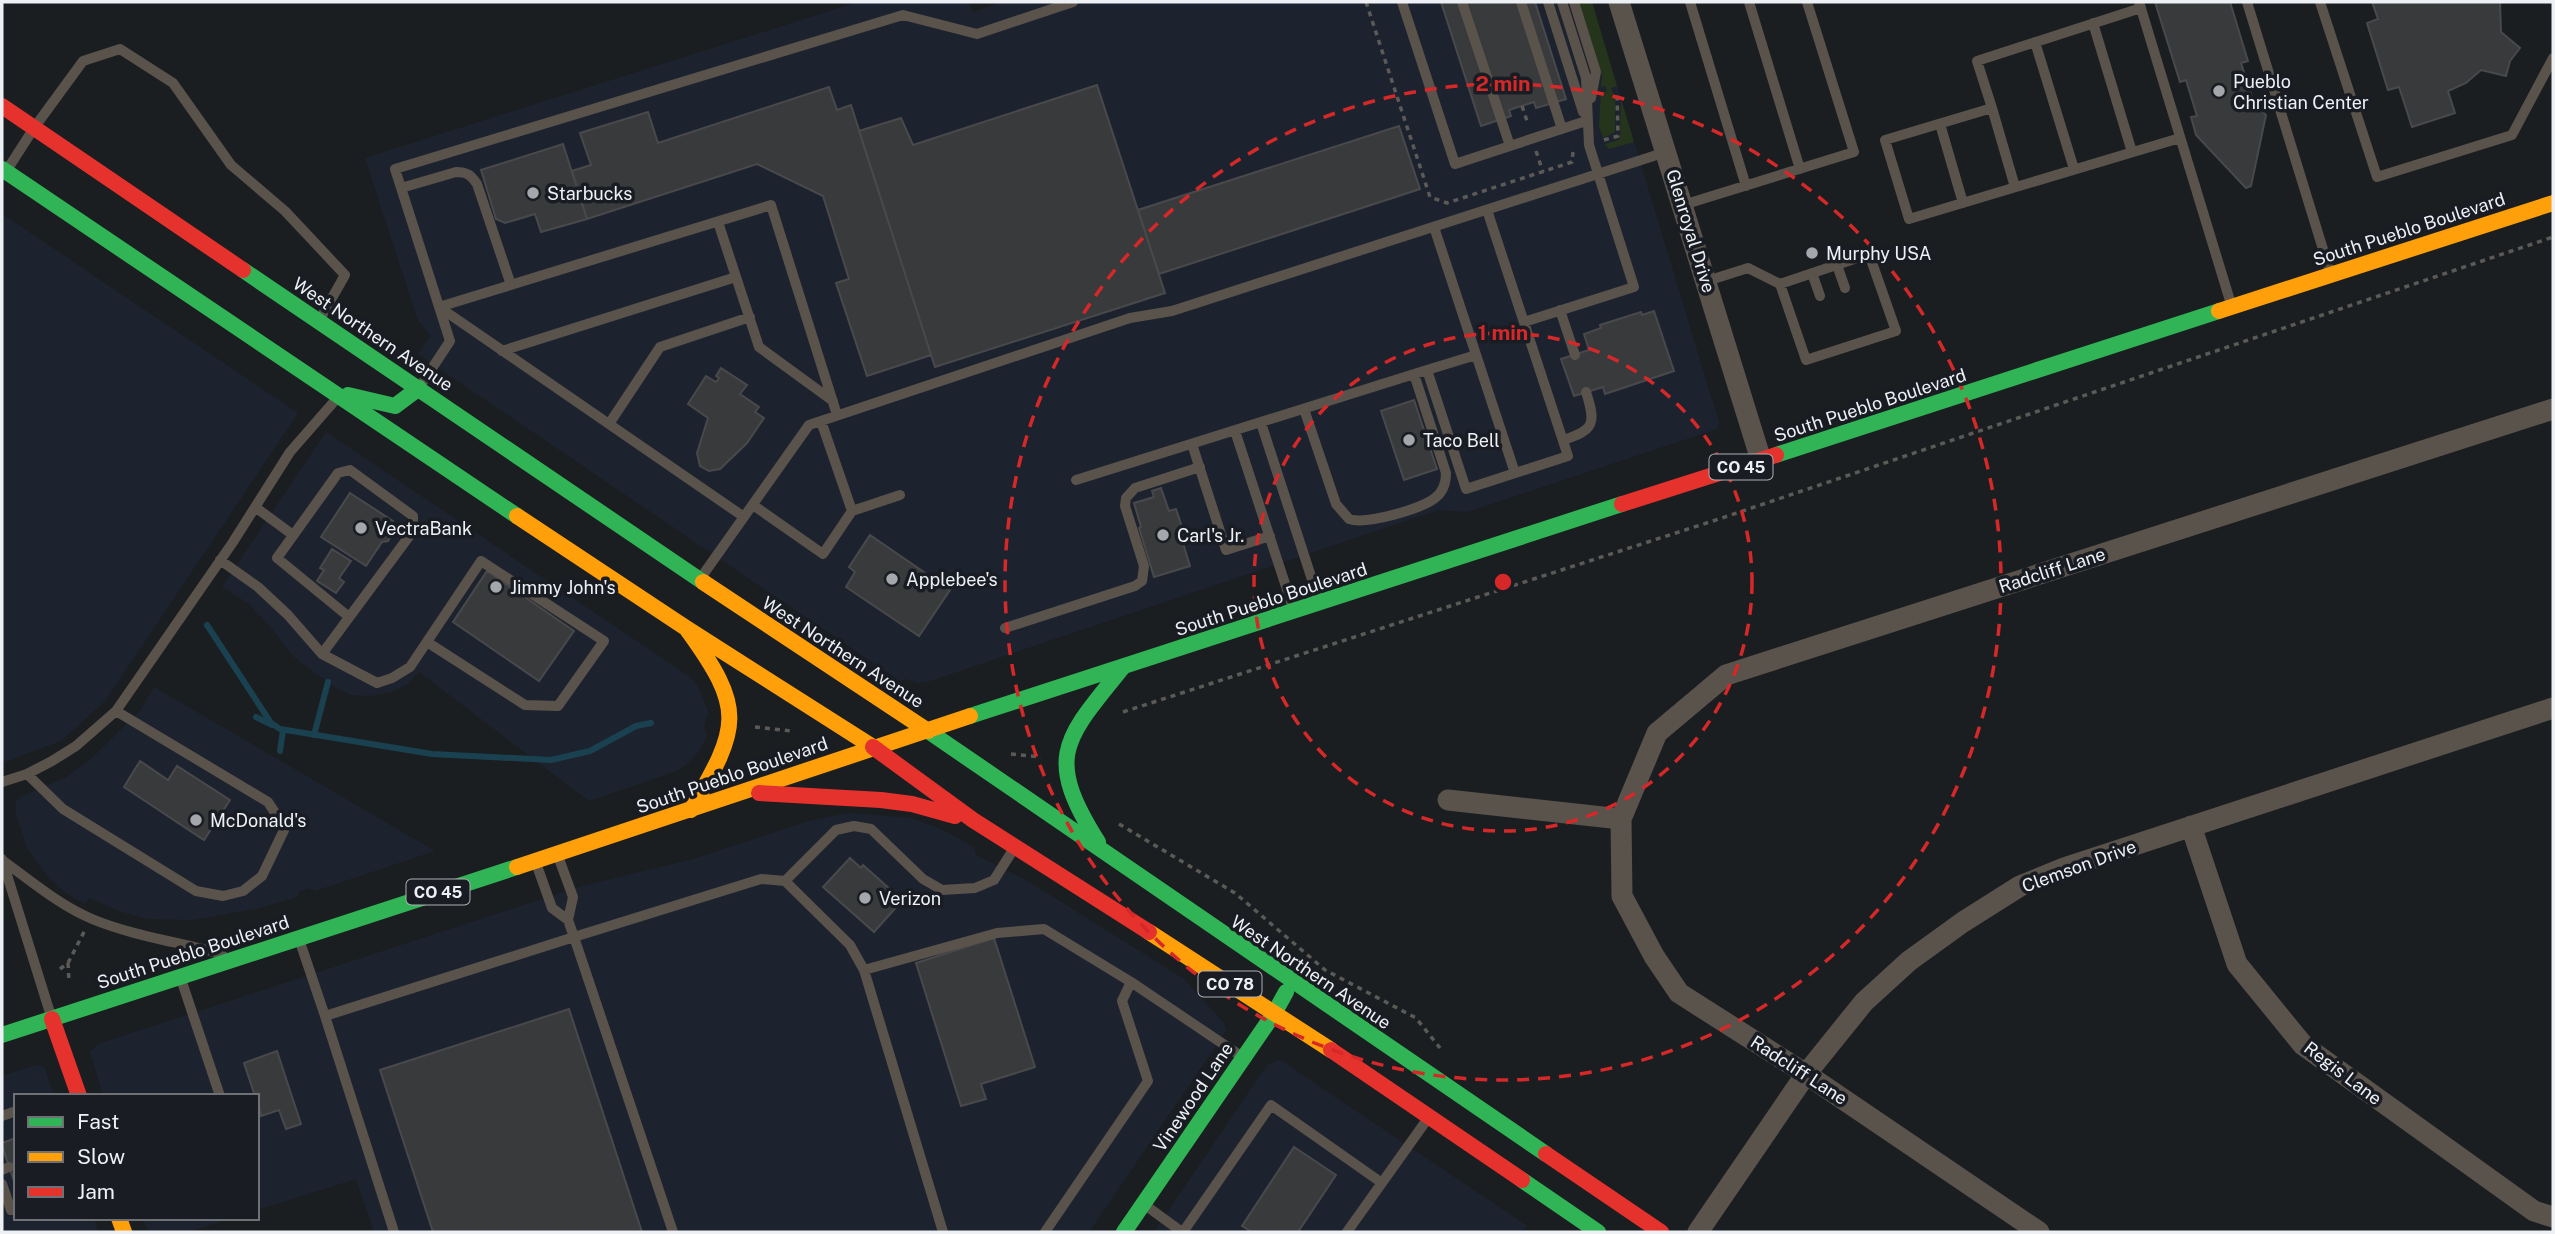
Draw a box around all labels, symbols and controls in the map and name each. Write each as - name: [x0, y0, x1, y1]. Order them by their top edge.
- text: 2 min: [1475, 71, 1531, 96]
- place label: Pueblo Christian Center: [2233, 71, 2369, 113]
- marker: Pueblo Christian Center: [2211, 83, 2227, 99]
- street label: Glenroyal Drive: [1662, 167, 1720, 295]
- place label: Starbucks: [547, 183, 632, 204]
- marker: Starbucks: [525, 185, 541, 201]
- street label: South Pueblo Boulevard: [2310, 188, 2508, 270]
- place label: Murphy USA: [1826, 243, 1932, 264]
- marker: Murphy USA: [1804, 245, 1820, 261]
- street label: West Northern Avenue: [289, 273, 457, 395]
- text: 1 min: [1478, 320, 1528, 345]
- street label: South Pueblo Boulevard: [1771, 364, 1969, 446]
- place label: Taco Bell: [1423, 430, 1500, 451]
- marker: Taco Bell: [1401, 432, 1417, 448]
- road number: CO 45: [1710, 454, 1772, 480]
- place label: VectraBank: [375, 518, 472, 539]
- marker: VectraBank: [353, 520, 369, 536]
- place label: Carl's Jr.: [1177, 525, 1244, 546]
- marker: Carl's Jr.: [1155, 527, 1171, 543]
- street label: Radcliff Lane: [1996, 543, 2108, 597]
- street label: South Pueblo Boulevard: [1172, 558, 1370, 640]
- place label: Applebee's: [906, 569, 998, 590]
- centre of rings: [1491, 570, 1515, 594]
- marker: Applebee's: [884, 571, 900, 587]
- place label: Jimmy John's: [510, 577, 616, 598]
- marker: Jimmy John's: [488, 579, 504, 595]
- street label: West Northern Avenue: [758, 592, 928, 712]
- street label: South Pueblo Boulevard: [634, 732, 830, 818]
- place label: McDonald's: [210, 810, 306, 831]
- marker: McDonald's: [188, 812, 204, 828]
- street label: Clemson Drive: [2019, 836, 2139, 896]
- road number: CO 45: [406, 880, 470, 904]
- place label: Verizon: [879, 888, 941, 909]
- marker: Verizon: [857, 890, 873, 906]
- street label: South Pueblo Boulevard: [94, 911, 292, 993]
- street label: West Northern Avenue: [1227, 911, 1395, 1033]
- road number: CO 78: [1198, 972, 1262, 996]
- street label: Radcliff Lane: [1747, 1031, 1851, 1109]
- street label: Regis Lane: [2300, 1037, 2386, 1109]
- street label: Vinewood Lane: [1149, 1038, 1237, 1156]
- legend: [14, 1094, 259, 1220]
- text: Fast: [77, 1109, 119, 1134]
- text: Slow: [77, 1144, 125, 1169]
- text: Jam: [77, 1179, 115, 1204]

